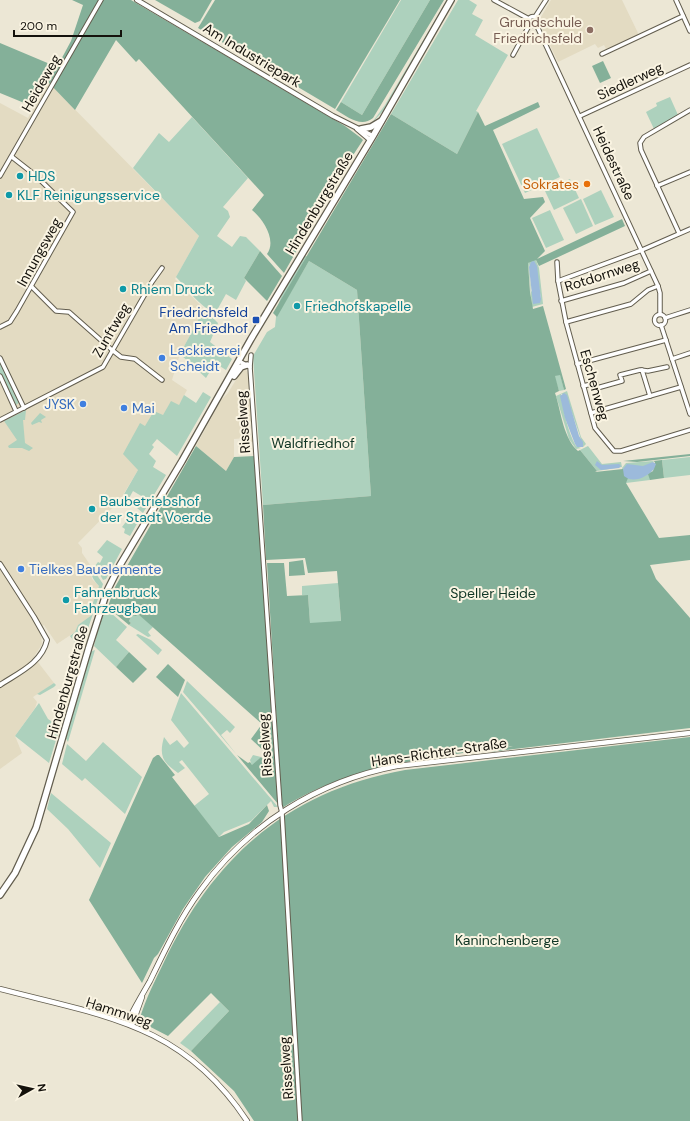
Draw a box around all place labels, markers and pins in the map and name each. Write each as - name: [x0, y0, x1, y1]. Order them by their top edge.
- place label: Grundschule Friedrichsfeld: [493, 13, 582, 47]
- marker: Grundschule Friedrichsfeld: [585, 25, 595, 35]
- place label: HDS: [28, 167, 55, 185]
- marker: HDS: [15, 171, 25, 181]
- place label: Sokrates: [523, 175, 579, 193]
- marker: Sokrates: [582, 179, 592, 189]
- place label: KLF Reinigungsservice: [17, 186, 160, 204]
- marker: KLF Reinigungsservice: [4, 190, 14, 200]
- place label: Rhiem Druck: [131, 280, 213, 298]
- marker: Rhiem Druck: [118, 284, 128, 294]
- place label: Friedhofskapelle: [305, 297, 411, 315]
- marker: Friedhofskapelle: [292, 301, 302, 311]
- place label: Friedrichsfeld Am Friedhof: [159, 303, 248, 337]
- marker: Friedrichsfeld Am Friedhof: [251, 315, 261, 325]
- place label: Lackiererei Scheidt: [170, 341, 240, 375]
- marker: Lackiererei Scheidt: [157, 353, 167, 363]
- place label: JYSK: [44, 395, 75, 413]
- marker: JYSK: [78, 399, 88, 409]
- place label: Mai: [132, 399, 155, 417]
- marker: Mai: [119, 403, 129, 413]
- place label: Baubetriebshof der Stadt Voerde: [100, 492, 211, 526]
- marker: Baubetriebshof der Stadt Voerde: [87, 504, 97, 514]
- place label: Tielkes Bauelemente: [29, 560, 161, 578]
- marker: Tielkes Bauelemente: [16, 564, 26, 574]
- place label: Fahnenbruck Fahrzeugbau: [74, 583, 158, 617]
- marker: Fahnenbruck Fahrzeugbau: [61, 595, 71, 605]

